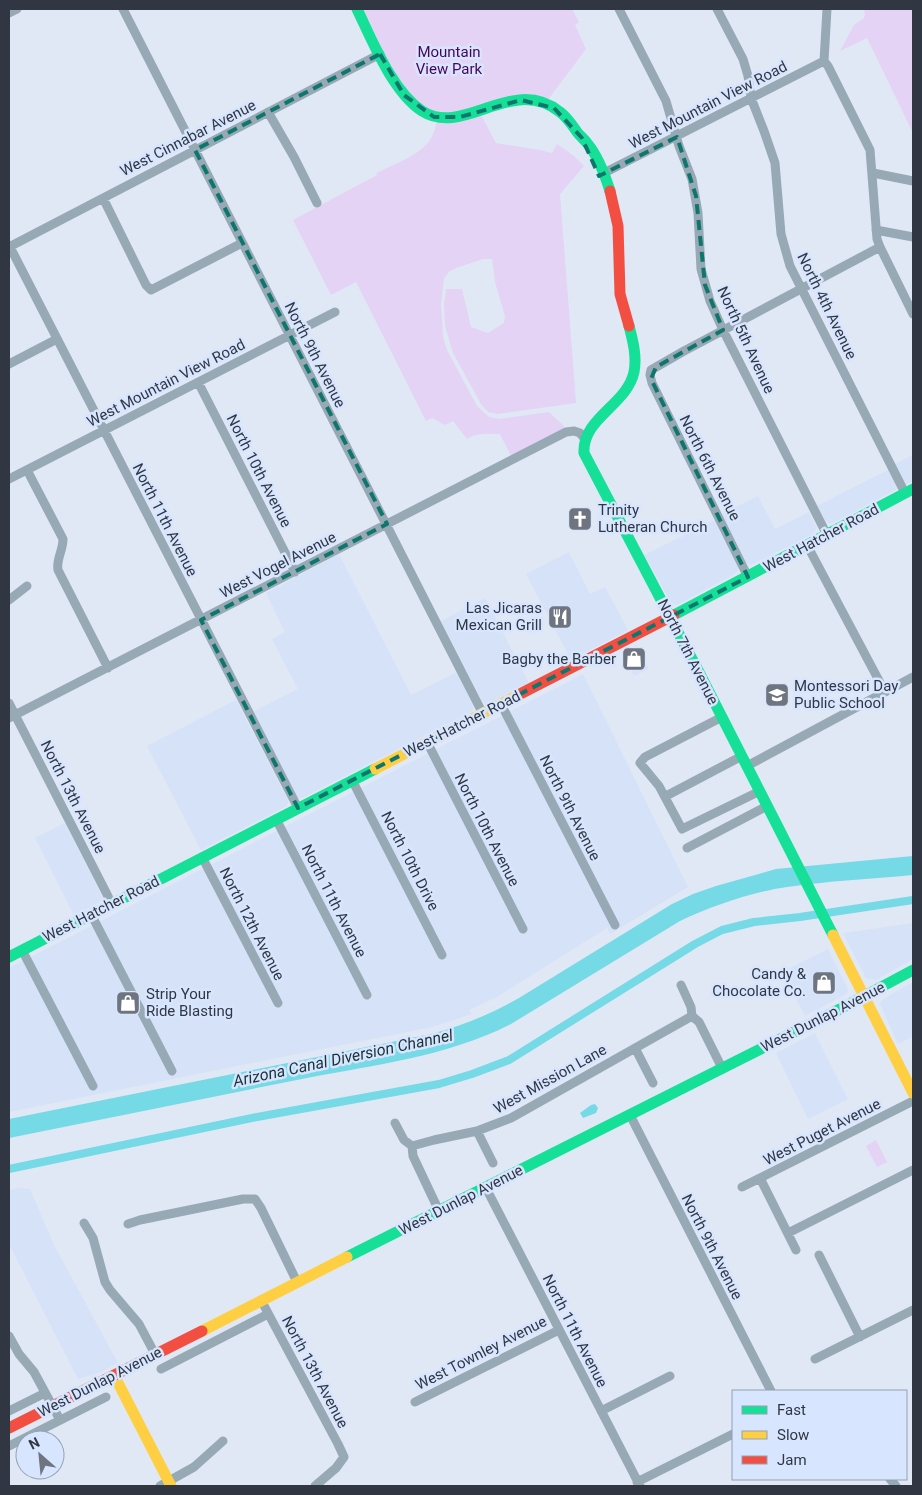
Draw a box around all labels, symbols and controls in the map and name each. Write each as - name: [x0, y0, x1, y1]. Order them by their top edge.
- park label: Mountain View Park: [416, 43, 483, 78]
- street label: West Mountain View Road: [626, 57, 790, 153]
- street label: West Cinnabar Avenue: [117, 96, 259, 180]
- street label: North 4th Avenue: [793, 250, 861, 362]
- street label: North 5th Avenue: [713, 284, 779, 396]
- street label: North 9th Avenue: [281, 299, 349, 411]
- street label: West Mountain View Road: [84, 335, 248, 431]
- street label: North 10th Avenue: [223, 411, 295, 531]
- street label: North 6th Avenue: [676, 412, 744, 524]
- street label: North 11th Avenue: [129, 460, 201, 580]
- street label: West Hatcher Road: [760, 500, 882, 576]
- place label: Trinity Lutheran Church: [598, 501, 707, 536]
- church icon: Trinity Lutheran Church: [567, 506, 593, 532]
- street label: West Vogel Avenue: [217, 528, 339, 602]
- street label: North 7th Avenue: [654, 596, 722, 708]
- place label: Las Jicaras Mexican Grill: [456, 599, 542, 634]
- restaurant icon: Las Jicaras Mexican Grill: [547, 604, 573, 630]
- shop icon: Bagby the Barber: [621, 646, 647, 672]
- place label: Bagby the Barber: [502, 650, 616, 668]
- place label: Montessori Day Public School: [794, 677, 898, 712]
- school or university icon: Montessori Day Public School: [764, 682, 790, 708]
- street label: West Hatcher Road: [401, 687, 523, 761]
- street label: North 13th Avenue: [37, 737, 109, 857]
- street label: North 9th Avenue: [536, 752, 604, 864]
- street label: North 10th Avenue: [451, 770, 523, 890]
- street label: North 10th Drive: [377, 808, 443, 914]
- street label: North 11th Avenue: [298, 841, 370, 961]
- street label: North 12th Avenue: [216, 864, 288, 984]
- street label: West Hatcher Road: [40, 872, 162, 946]
- place label: Candy & Chocolate Co.: [712, 965, 807, 1000]
- shop icon: Candy & Chocolate Co.: [811, 970, 837, 996]
- street label: West Dunlap Avenue: [758, 978, 888, 1056]
- place label: Strip Your Ride Blasting: [146, 985, 233, 1020]
- shop icon: Strip Your Ride Blasting: [115, 990, 141, 1016]
- water label: Arizona Canal Diversion Channel: [230, 1025, 455, 1091]
- street label: West Mission Lane: [490, 1040, 610, 1117]
- street label: West Puget Avenue: [760, 1095, 884, 1169]
- street label: West Dunlap Avenue: [396, 1161, 526, 1239]
- street label: North 9th Avenue: [678, 1191, 746, 1303]
- street label: North 11th Avenue: [539, 1271, 611, 1391]
- street label: West Townley Avenue: [412, 1312, 550, 1394]
- street label: North 13th Avenue: [278, 1313, 352, 1431]
- street label: West Dunlap Avenue: [35, 1343, 165, 1421]
- legend: [732, 1390, 907, 1480]
- text: Fast: [777, 1401, 806, 1419]
- text: Slow: [777, 1426, 809, 1444]
- north arrow: [15, 1430, 65, 1480]
- text: N: [26, 1434, 42, 1453]
- text: Jam: [777, 1451, 807, 1469]

